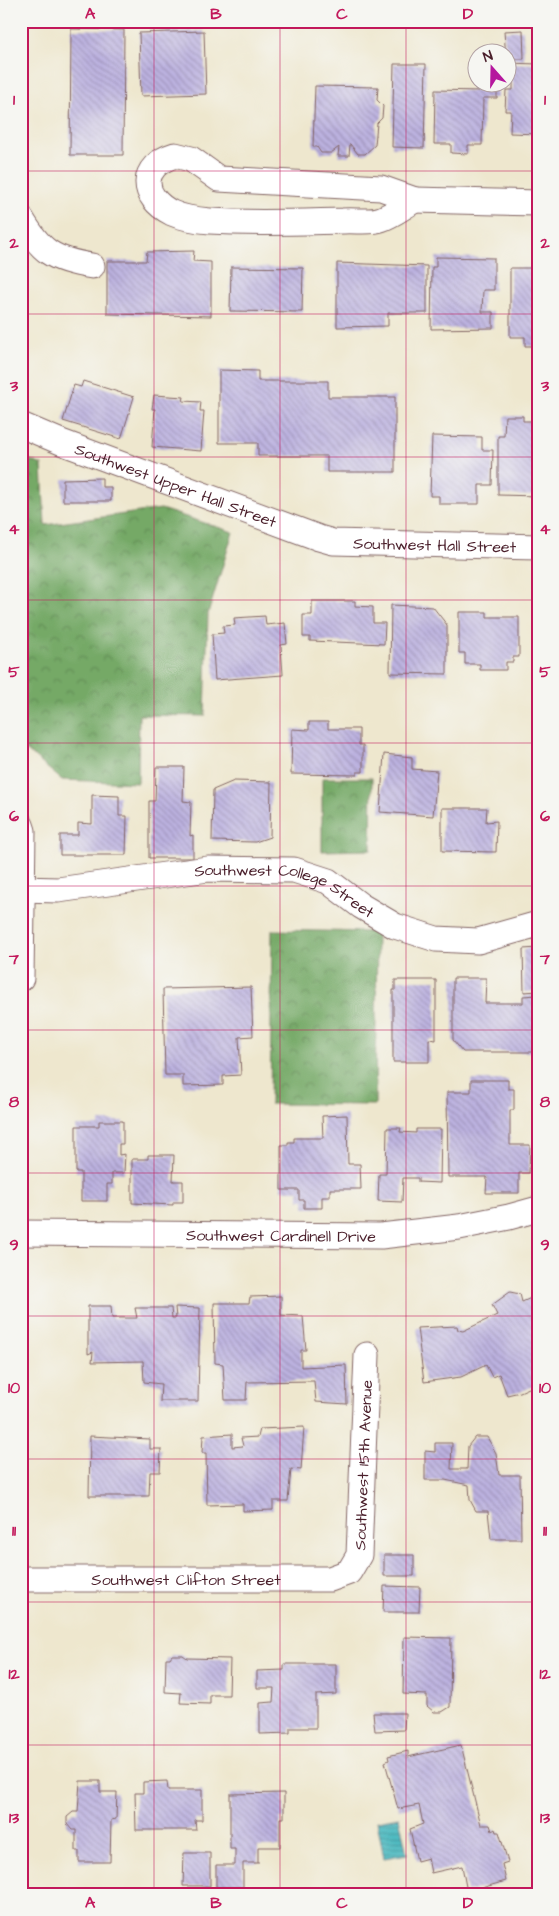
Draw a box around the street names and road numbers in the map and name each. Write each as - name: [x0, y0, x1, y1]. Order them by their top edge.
- street label: Southwest Upper Hall Street: [72, 438, 280, 533]
- street label: Southwest Hall Street: [353, 532, 517, 558]
- street label: Southwest College Street: [193, 859, 378, 924]
- street label: Southwest Cardinell Drive: [186, 1224, 376, 1248]
- street label: Southwest 15th Avenue: [349, 1379, 378, 1551]
- street label: Southwest Clifton Street: [91, 1569, 281, 1591]

